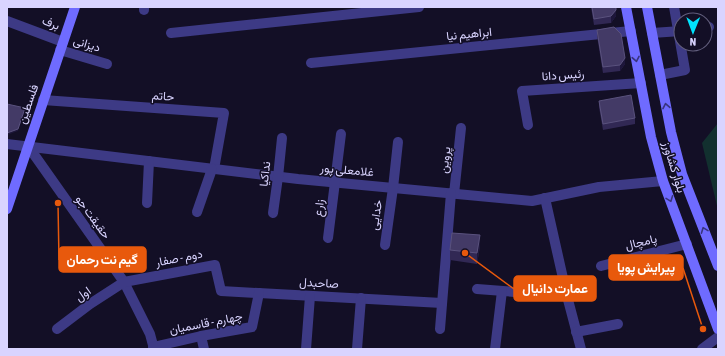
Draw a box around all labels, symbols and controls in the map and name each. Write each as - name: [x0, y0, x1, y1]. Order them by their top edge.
- north arrow: [673, 12, 713, 52]
- street label: برف: [40, 13, 62, 34]
- street label: ابراهیم نیا: [446, 25, 493, 44]
- street label: دیزانی: [71, 33, 103, 56]
- text: N: [689, 36, 696, 48]
- one-way arrow: [631, 56, 640, 62]
- street label: رئیس دانا: [541, 67, 585, 84]
- street label: فلسطین: [15, 82, 42, 126]
- street label: حاتم: [151, 88, 175, 105]
- one-way arrow: [662, 103, 670, 109]
- street label: بلوار کشاورز: [658, 139, 688, 195]
- street label: پروین: [437, 146, 454, 174]
- street label: نداکیا: [257, 161, 273, 187]
- street label: غلامعلی پور: [318, 161, 374, 180]
- street label: حقیقت جو: [72, 192, 114, 242]
- one-way arrow: [665, 195, 673, 202]
- street label: زارع: [311, 198, 329, 218]
- street label: خدایی: [367, 199, 386, 231]
- one-way arrow: [700, 226, 708, 233]
- street label: پامچال: [624, 231, 659, 254]
- callout: گیم نت رحمان: [59, 247, 146, 272]
- street label: دوم - صفار: [153, 247, 204, 271]
- text: گیم نت رحمان: [66, 252, 138, 268]
- callout: پیرایش پویا: [609, 255, 683, 280]
- text: پیرایش پویا: [617, 260, 675, 277]
- street label: صاحبدل: [299, 275, 339, 292]
- callout: عمارت دانیال: [514, 276, 596, 301]
- text: عمارت دانیال: [522, 281, 588, 297]
- street label: اول: [73, 284, 94, 305]
- street label: چهارم - قاسمیان: [168, 309, 244, 338]

